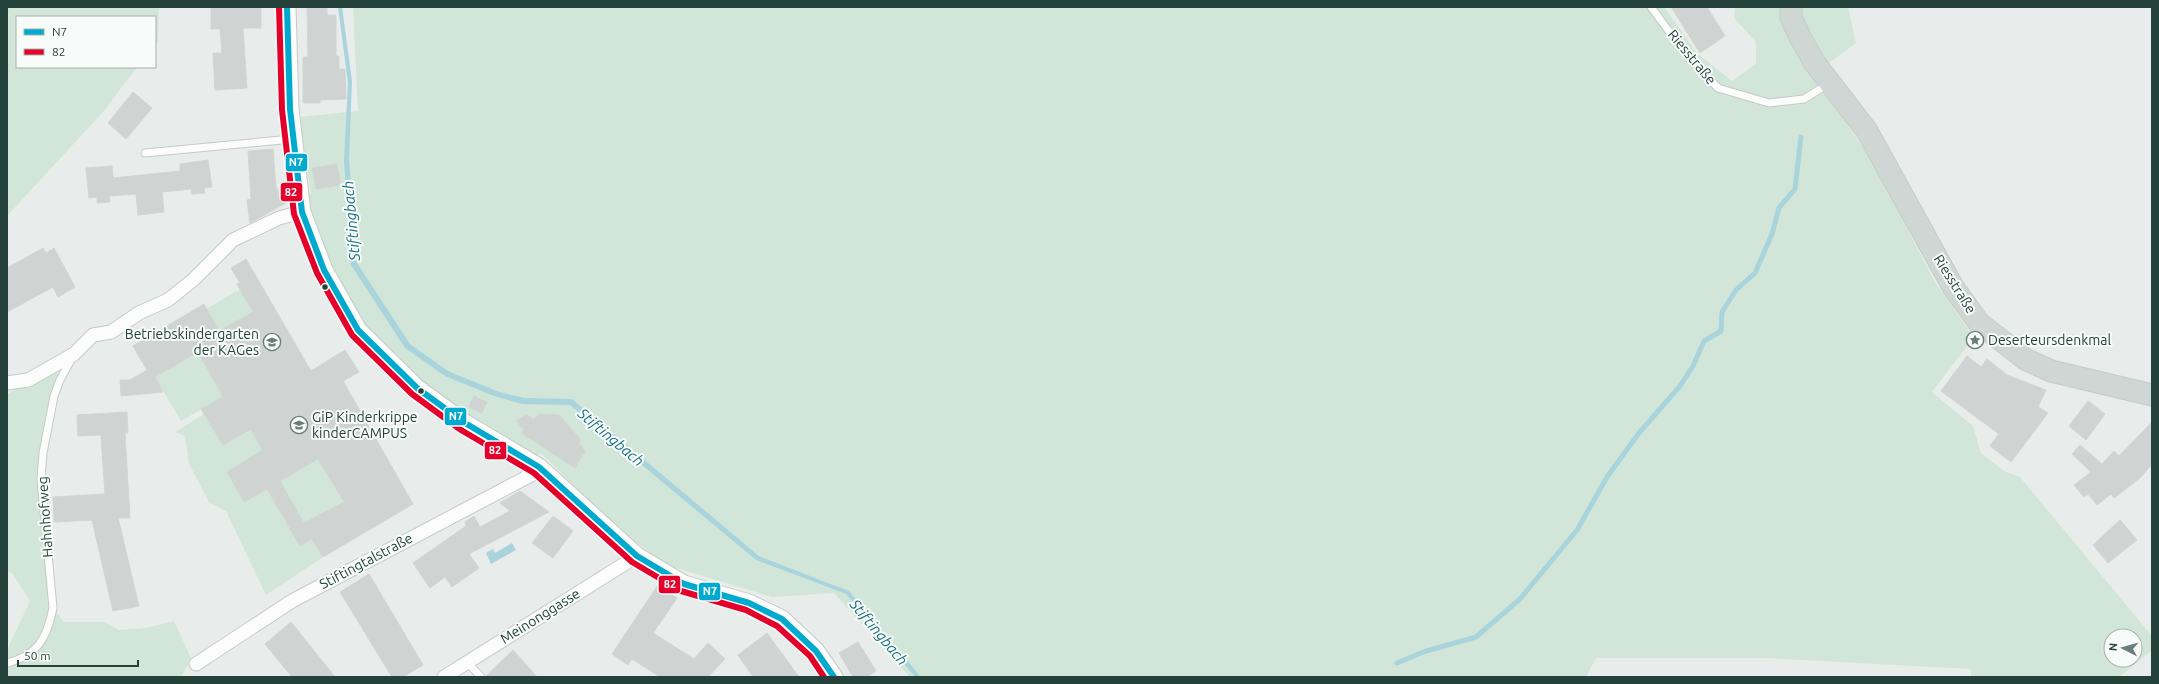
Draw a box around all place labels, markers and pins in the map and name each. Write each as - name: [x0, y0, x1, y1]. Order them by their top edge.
- unlabelled marker: [320, 282, 330, 292]
- place label: Betriebskindergarten der KAGes: [125, 326, 259, 358]
- place icon: Deserteursdenkmal: [1965, 330, 1985, 350]
- school or university icon: Betriebskindergarten der KAGes: [262, 332, 282, 352]
- place label: Deserteursdenkmal: [1988, 332, 2112, 348]
- unlabelled marker: [416, 386, 426, 396]
- place label: GiP Kinderkrippe kinderCAMPUS: [312, 409, 418, 441]
- school or university icon: GiP Kinderkrippe kinderCAMPUS: [289, 415, 309, 435]

